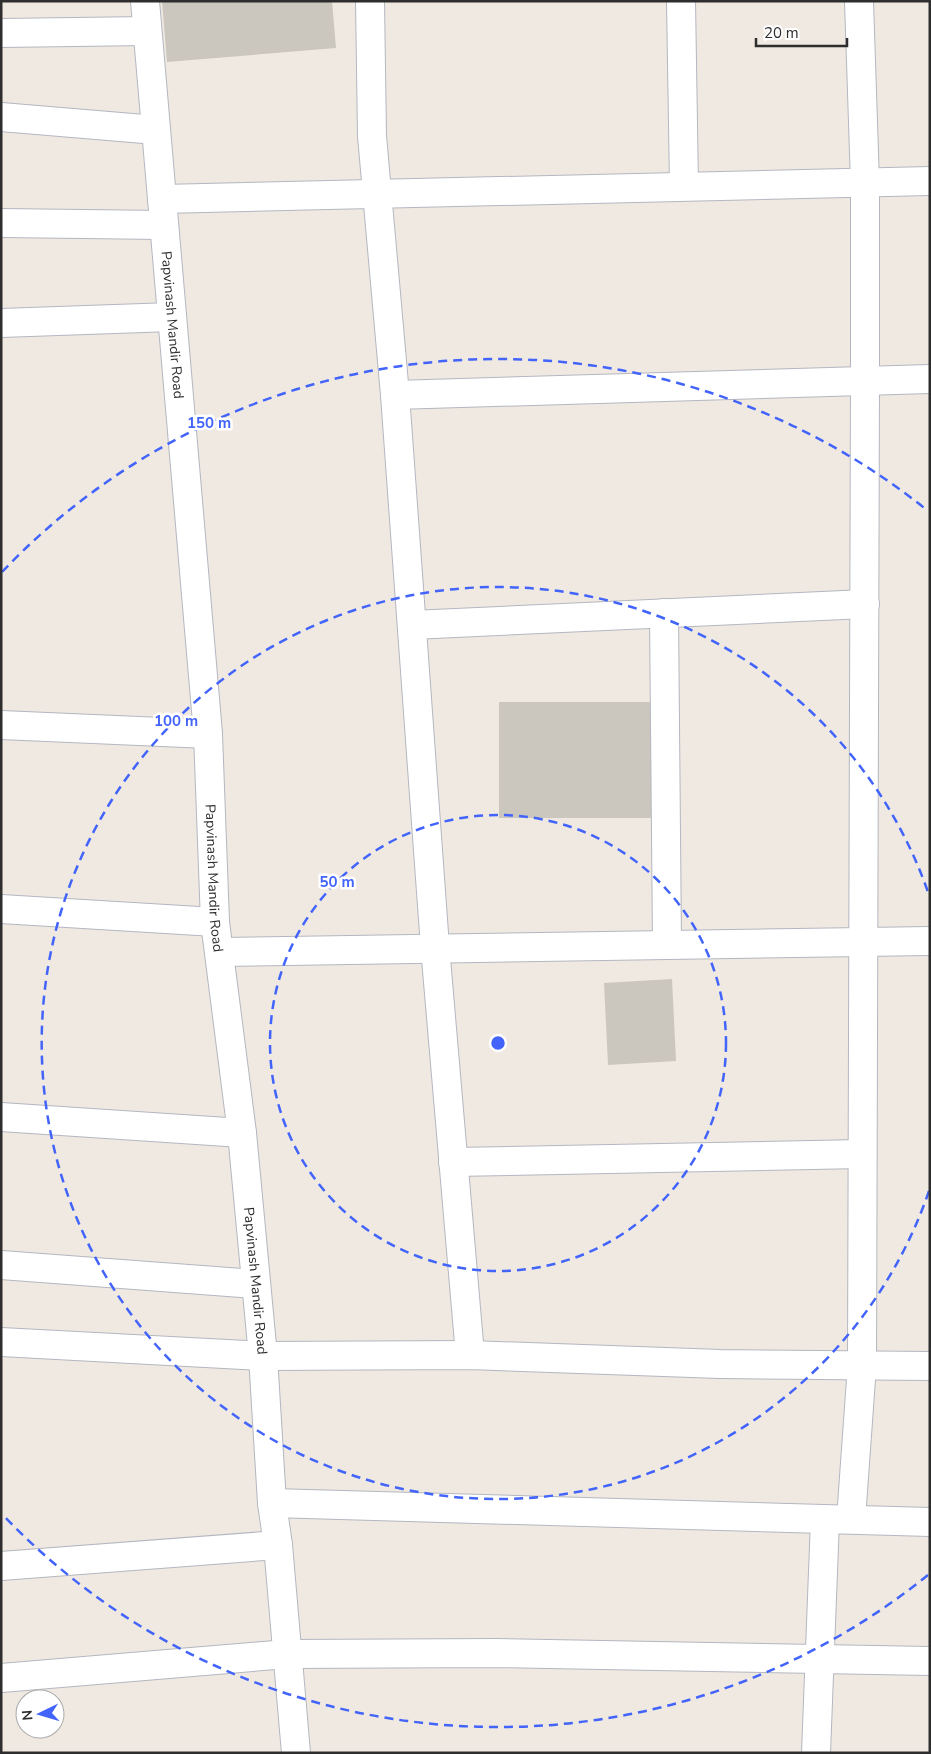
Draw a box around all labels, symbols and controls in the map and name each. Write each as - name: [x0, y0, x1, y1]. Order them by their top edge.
- scale bar: [756, 15, 847, 47]
- text: 20 m: [764, 23, 799, 43]
- street label: Papvinash Mandir Road: [157, 250, 189, 399]
- text: 150 m: [187, 413, 231, 433]
- text: 100 m: [154, 711, 198, 731]
- street label: Papvinash Mandir Road: [201, 804, 228, 953]
- text: 50 m: [319, 872, 355, 892]
- centre of rings: [489, 1034, 507, 1052]
- street label: Papvinash Mandir Road: [240, 1206, 272, 1355]
- north arrow: [15, 1689, 65, 1739]
- text: N: [18, 1709, 37, 1721]

